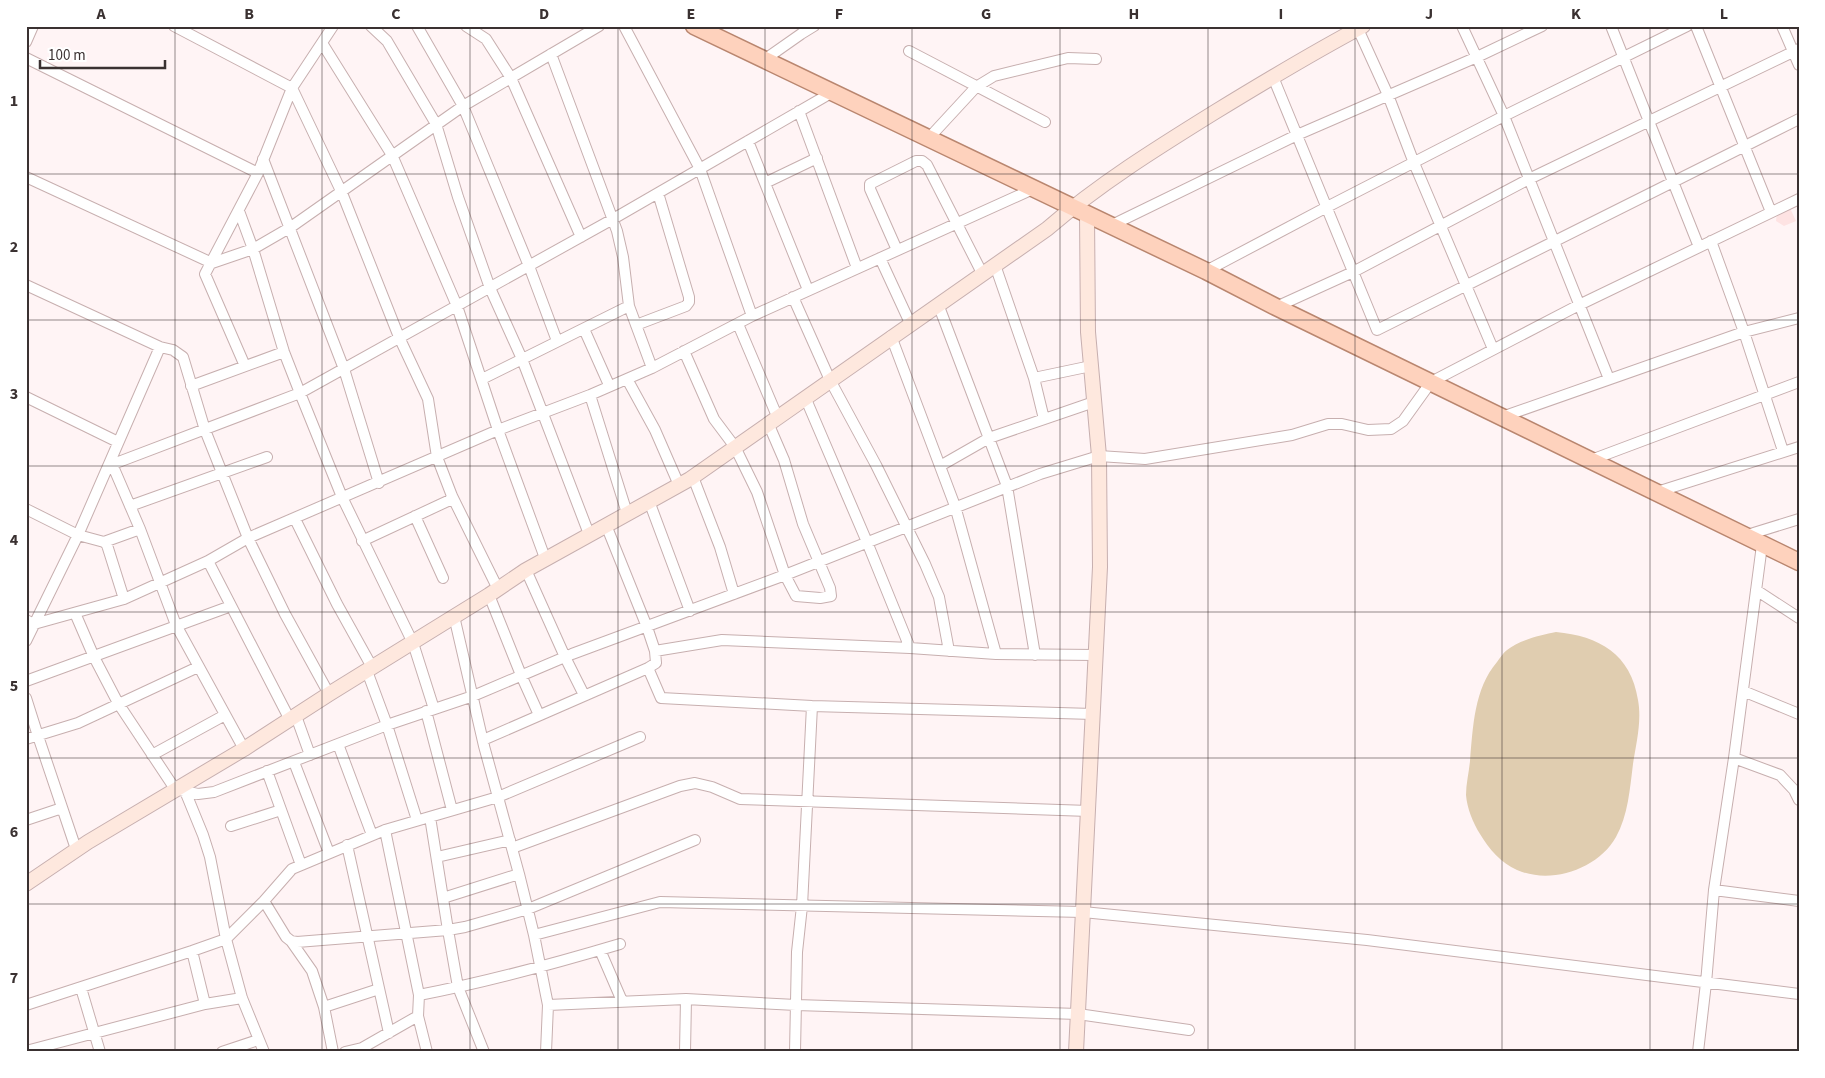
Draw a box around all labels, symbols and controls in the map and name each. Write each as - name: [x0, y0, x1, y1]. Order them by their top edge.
- text: A: [95, 3, 106, 25]
- text: B: [244, 3, 254, 25]
- text: C: [391, 3, 401, 25]
- text: D: [539, 3, 549, 25]
- text: E: [687, 3, 695, 25]
- text: F: [835, 3, 843, 25]
- text: G: [981, 3, 991, 25]
- text: H: [1129, 3, 1139, 25]
- text: I: [1279, 3, 1283, 25]
- text: J: [1425, 3, 1433, 25]
- text: K: [1571, 3, 1581, 25]
- text: L: [1720, 3, 1728, 25]
- scale bar: [40, 38, 165, 70]
- text: 100 m: [48, 45, 86, 66]
- text: 1: [10, 90, 18, 112]
- text: 2: [10, 236, 18, 258]
- text: 3: [10, 383, 18, 405]
- text: 4: [10, 529, 19, 551]
- text: 5: [10, 675, 18, 697]
- text: 6: [10, 821, 18, 843]
- text: 7: [10, 967, 18, 989]

